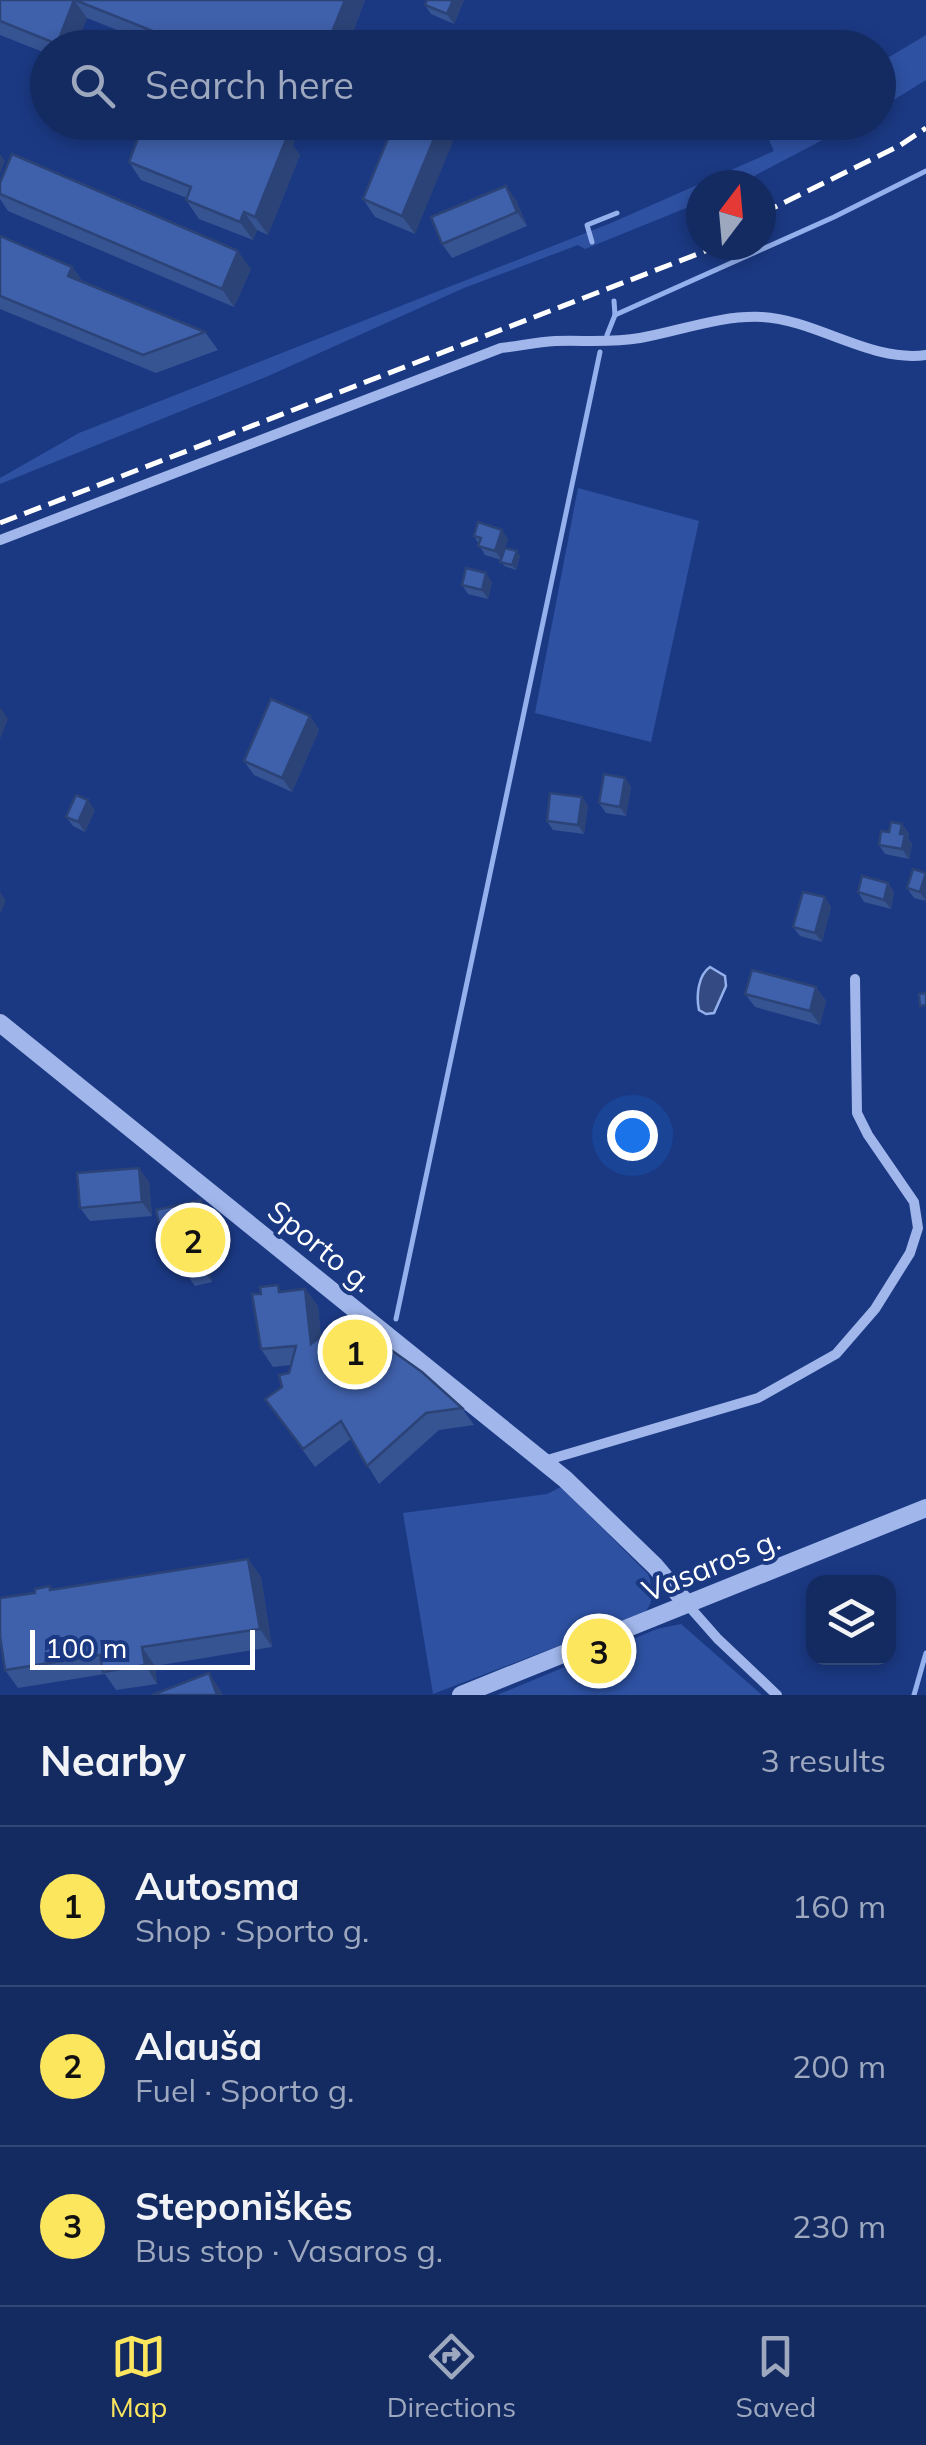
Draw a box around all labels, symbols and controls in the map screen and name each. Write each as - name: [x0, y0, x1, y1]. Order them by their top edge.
- search box: [30, 30, 896, 140]
- icon: search: [65, 58, 120, 113]
- text: Search here: [145, 61, 354, 109]
- north arrow: [686, 170, 776, 260]
- your location: [607, 1110, 658, 1161]
- street label: Sporto g.: [260, 1192, 382, 1300]
- pin: 2: [160, 1202, 226, 1278]
- pin: 1: [322, 1314, 388, 1390]
- street label: Vasaros g.: [636, 1520, 786, 1610]
- map controls: [806, 1575, 896, 1665]
- button: layers: [806, 1575, 896, 1665]
- pin: 3: [566, 1614, 632, 1688]
- scale bar: [30, 1625, 255, 1670]
- text: 100 m: [45, 1630, 127, 1665]
- text: Nearby: [40, 1734, 186, 1787]
- text: 3 results: [761, 1740, 886, 1780]
- text: Autosma: [135, 1862, 300, 1910]
- text: 1: [63, 1886, 82, 1926]
- text: 160 m: [792, 1886, 886, 1926]
- text: Shop · Sporto g.: [135, 1910, 369, 1950]
- text: Alauša: [135, 2022, 262, 2070]
- text: 2: [63, 2046, 82, 2086]
- text: 200 m: [792, 2046, 886, 2086]
- text: Fuel · Sporto g.: [135, 2070, 354, 2110]
- text: Steponiškės: [135, 2182, 353, 2230]
- text: 3: [63, 2206, 82, 2246]
- text: 230 m: [792, 2206, 886, 2246]
- text: Bus stop · Vasaros g.: [135, 2230, 443, 2270]
- tab: Map: [110, 2329, 167, 2424]
- tab: Directions: [387, 2329, 516, 2424]
- tab: Saved: [735, 2329, 816, 2424]

